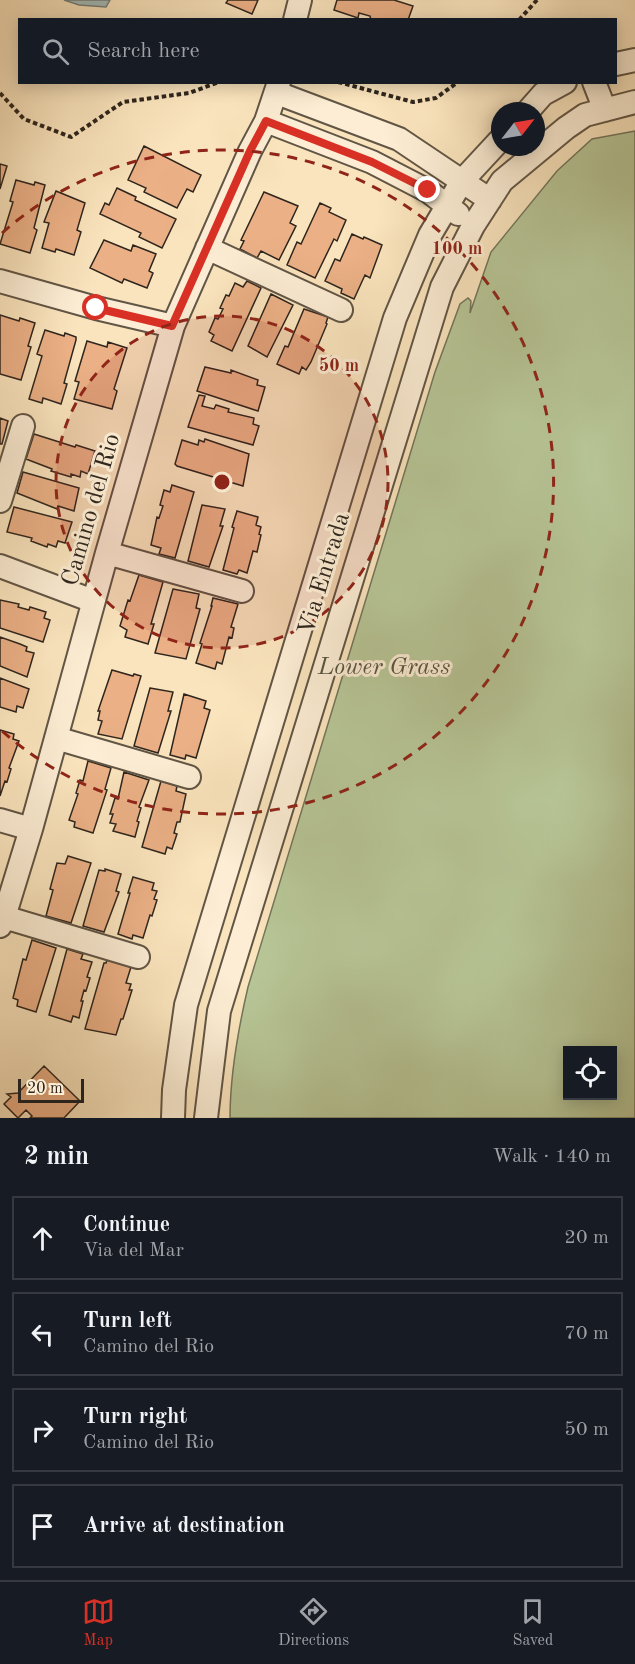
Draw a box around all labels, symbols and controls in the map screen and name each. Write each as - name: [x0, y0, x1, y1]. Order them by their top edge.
- search box: [18, 18, 617, 84]
- icon: search: [39, 35, 72, 68]
- text: Search here: [87, 40, 200, 62]
- north arrow: [491, 102, 545, 156]
- route end: [414, 176, 440, 202]
- text: 100 m: [432, 240, 482, 258]
- route start: [82, 294, 108, 320]
- text: 50 m: [319, 357, 359, 375]
- street label: Camino del Rio: [59, 431, 125, 589]
- centre of rings: [212, 472, 232, 492]
- street label: Via Entrada: [295, 510, 355, 638]
- park label: Lower Grass: [317, 656, 450, 680]
- map controls: [563, 1046, 617, 1100]
- button: locate: [563, 1046, 617, 1100]
- scale bar: [18, 1076, 84, 1104]
- text: 20 m: [27, 1081, 63, 1097]
- text: 2 min: [24, 1144, 89, 1170]
- text: Walk · 140 m: [492, 1147, 611, 1167]
- text: Continue: [83, 1214, 170, 1236]
- icon: ahead: [26, 1222, 59, 1255]
- text: 20 m: [564, 1228, 609, 1248]
- text: Via del Mar: [83, 1241, 184, 1261]
- text: Turn left: [83, 1310, 172, 1332]
- icon: left: [26, 1318, 59, 1351]
- text: 70 m: [564, 1324, 609, 1344]
- text: Camino del Rio: [83, 1337, 214, 1357]
- text: Turn right: [83, 1406, 187, 1428]
- icon: right: [26, 1414, 59, 1447]
- text: 50 m: [564, 1420, 609, 1440]
- text: Camino del Rio: [83, 1433, 214, 1453]
- icon: arrive: [26, 1510, 59, 1543]
- text: Arrive at destination: [83, 1515, 285, 1537]
- tab: Map: [82, 1595, 115, 1651]
- tab: Directions: [278, 1595, 349, 1651]
- tab: Saved: [513, 1595, 553, 1651]

